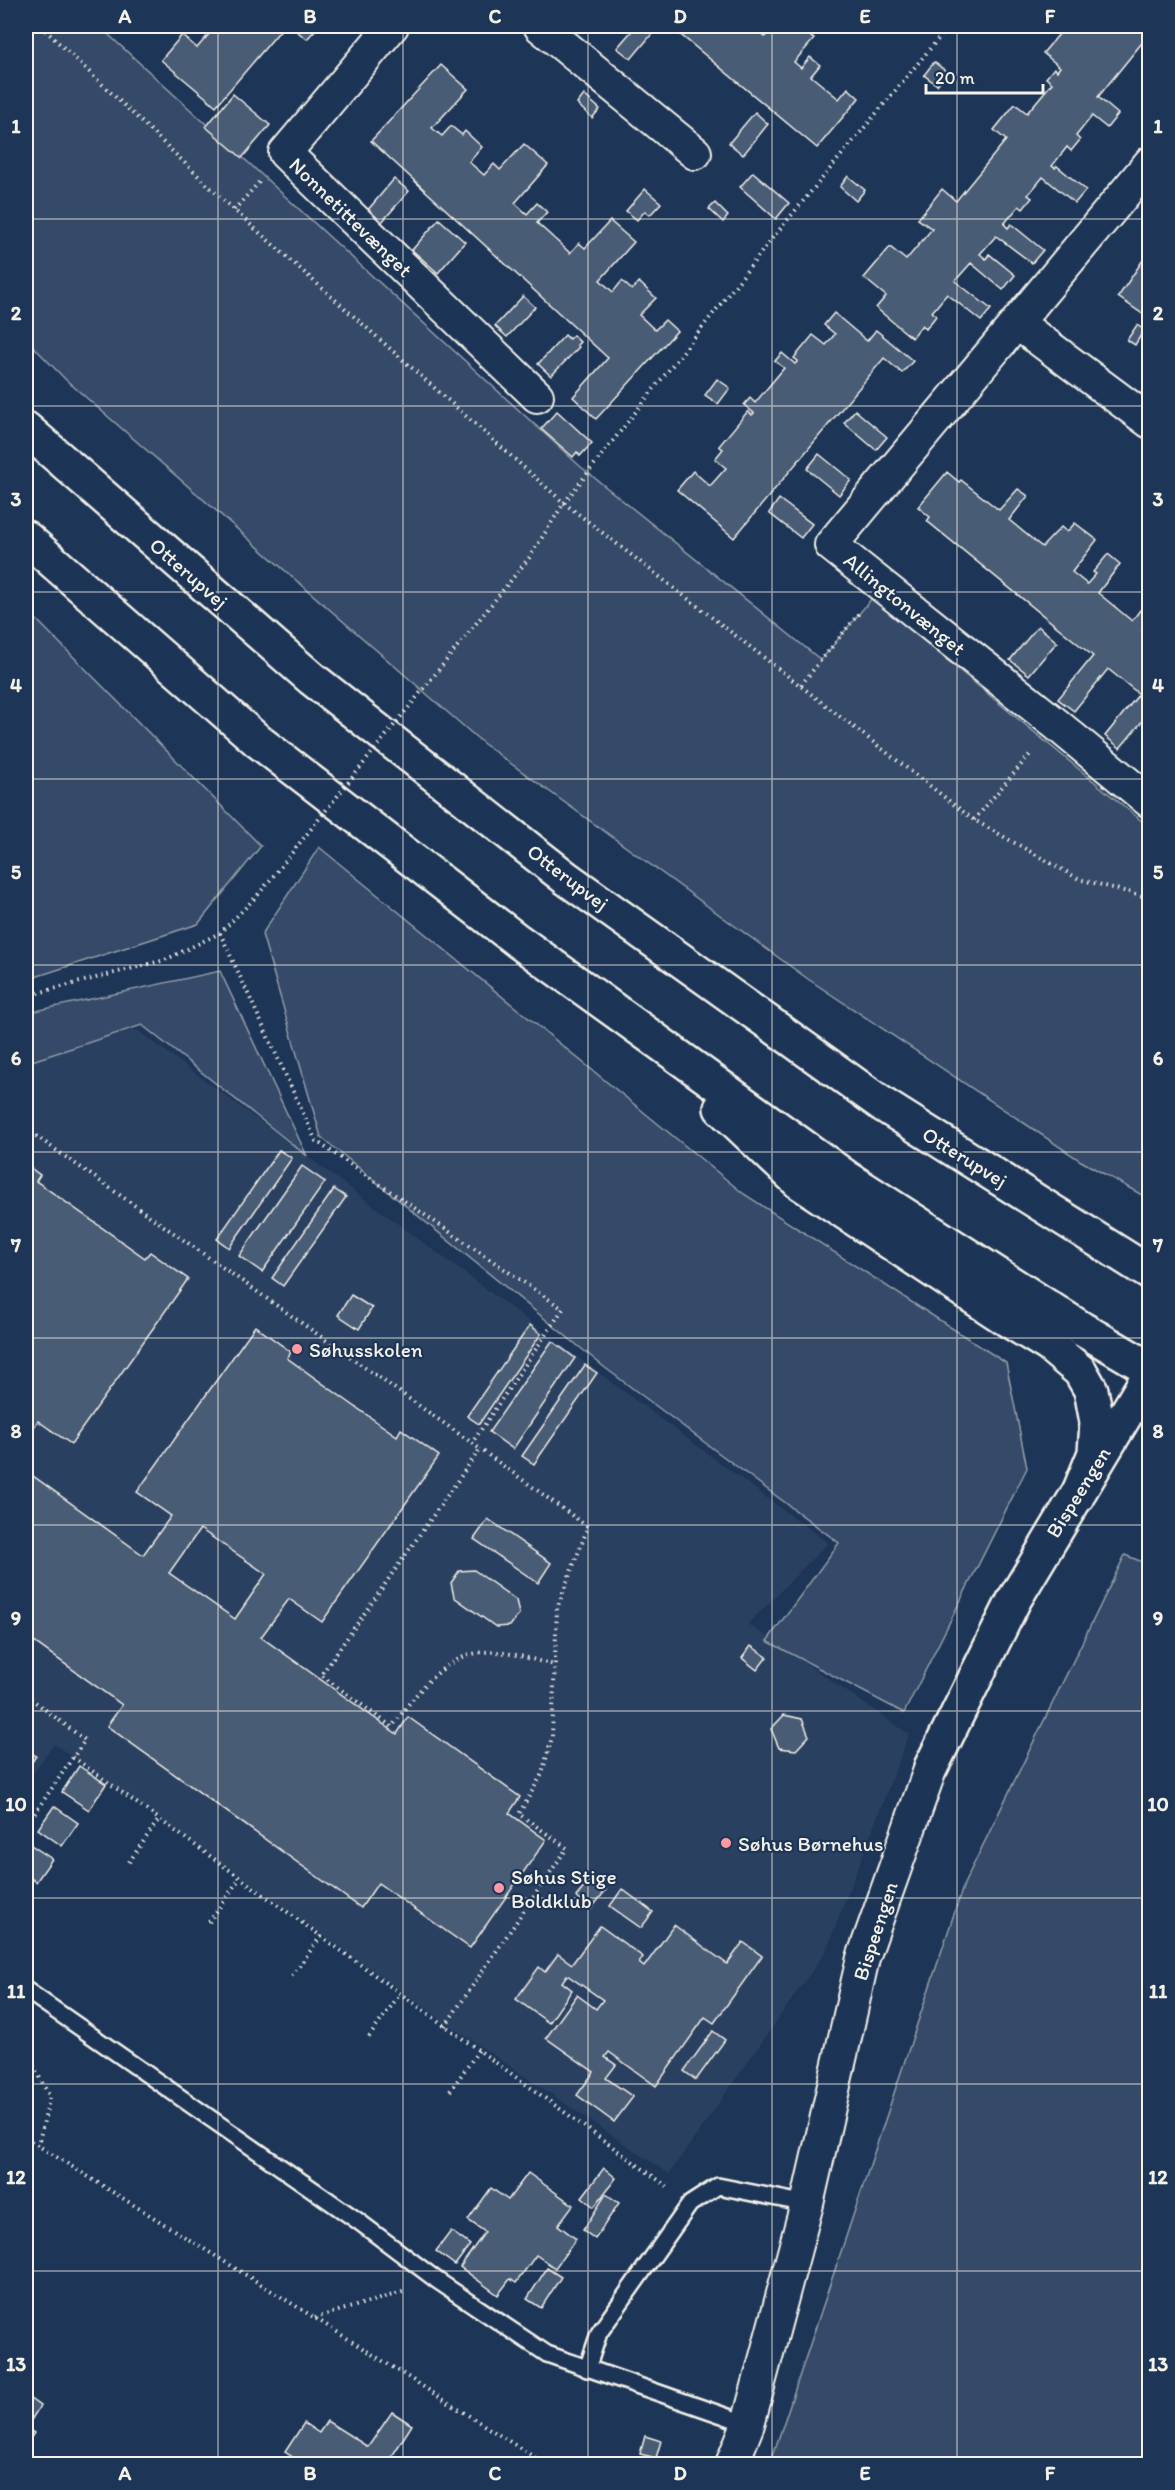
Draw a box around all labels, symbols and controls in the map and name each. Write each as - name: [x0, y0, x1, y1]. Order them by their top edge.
- text: A: [118, 4, 132, 28]
- text: B: [304, 4, 317, 28]
- text: C: [489, 4, 502, 28]
- text: D: [673, 4, 687, 28]
- text: E: [859, 4, 871, 28]
- text: F: [1045, 4, 1056, 28]
- scale bar: [926, 57, 1043, 95]
- text: 20 m: [935, 67, 975, 89]
- text: 1: [11, 114, 21, 138]
- text: 1: [1153, 114, 1163, 138]
- street label: Nonnetittevænget: [284, 152, 418, 282]
- text: 2: [11, 301, 22, 325]
- text: 2: [1153, 301, 1164, 325]
- text: 3: [11, 487, 22, 511]
- text: 3: [1153, 487, 1164, 511]
- street label: Otterupvej: [145, 532, 233, 614]
- street label: Allingtonvænget: [839, 547, 971, 661]
- text: 4: [10, 673, 22, 697]
- text: 4: [1152, 673, 1164, 697]
- street label: Otterupvej: [522, 838, 614, 916]
- text: 5: [11, 860, 22, 884]
- text: 5: [1153, 860, 1164, 884]
- text: 6: [11, 1046, 22, 1070]
- text: 6: [1153, 1046, 1164, 1070]
- street label: Otterupvej: [918, 1121, 1012, 1193]
- text: 7: [10, 1233, 21, 1257]
- text: 7: [1152, 1233, 1163, 1257]
- place label: Søhusskolen: [309, 1337, 423, 1362]
- marker: Søhusskolen: [290, 1342, 304, 1356]
- text: 8: [11, 1419, 22, 1443]
- text: 8: [1153, 1419, 1164, 1443]
- street label: Bispeengen: [1040, 1442, 1116, 1542]
- text: 9: [11, 1606, 21, 1630]
- text: 9: [1153, 1606, 1163, 1630]
- text: 10: [5, 1792, 27, 1816]
- text: 10: [1147, 1792, 1169, 1816]
- place label: Søhus Børnehus: [738, 1831, 883, 1856]
- marker: Søhus Børnehus: [719, 1836, 733, 1850]
- place label: Søhus Stige Boldklub: [511, 1864, 617, 1913]
- street label: Bispeengen: [847, 1878, 903, 1984]
- marker: Søhus Stige Boldklub: [492, 1881, 506, 1895]
- text: 11: [7, 1979, 26, 2003]
- text: 11: [1149, 1979, 1168, 2003]
- text: 12: [6, 2165, 26, 2189]
- text: 12: [1148, 2165, 1168, 2189]
- text: 13: [6, 2352, 26, 2376]
- text: 13: [1148, 2352, 1168, 2376]
- text: A: [118, 2461, 132, 2485]
- text: B: [304, 2461, 317, 2485]
- text: C: [489, 2461, 502, 2485]
- text: D: [673, 2461, 687, 2485]
- text: E: [859, 2461, 871, 2485]
- text: F: [1045, 2461, 1056, 2485]

